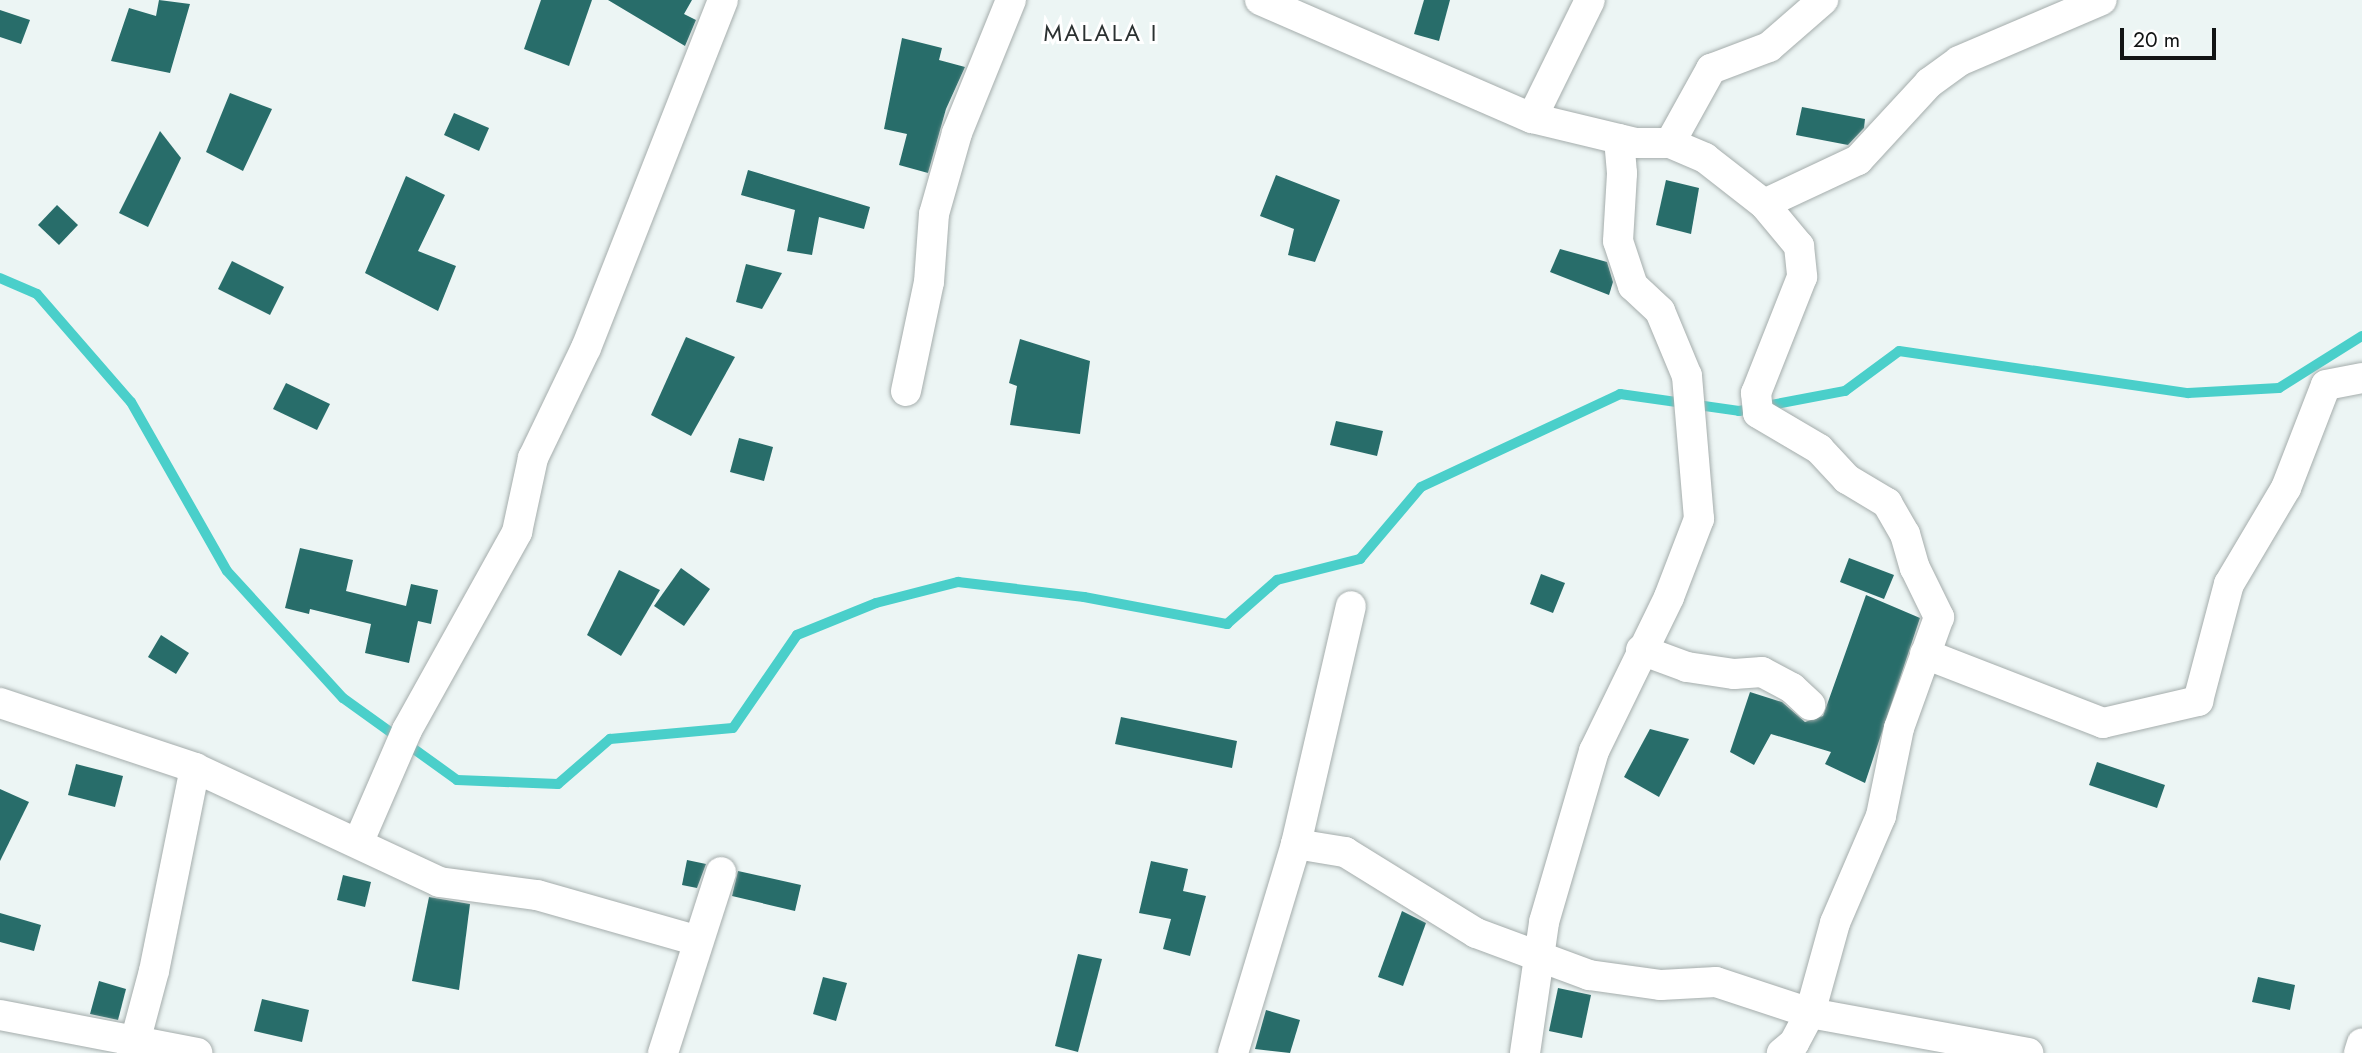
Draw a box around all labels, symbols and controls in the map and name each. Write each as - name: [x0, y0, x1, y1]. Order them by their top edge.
- scale bar: [2124, 14, 2220, 58]
- district label: MALALA I: [1045, 19, 1157, 47]
- text: 20 m: [2133, 25, 2180, 55]

